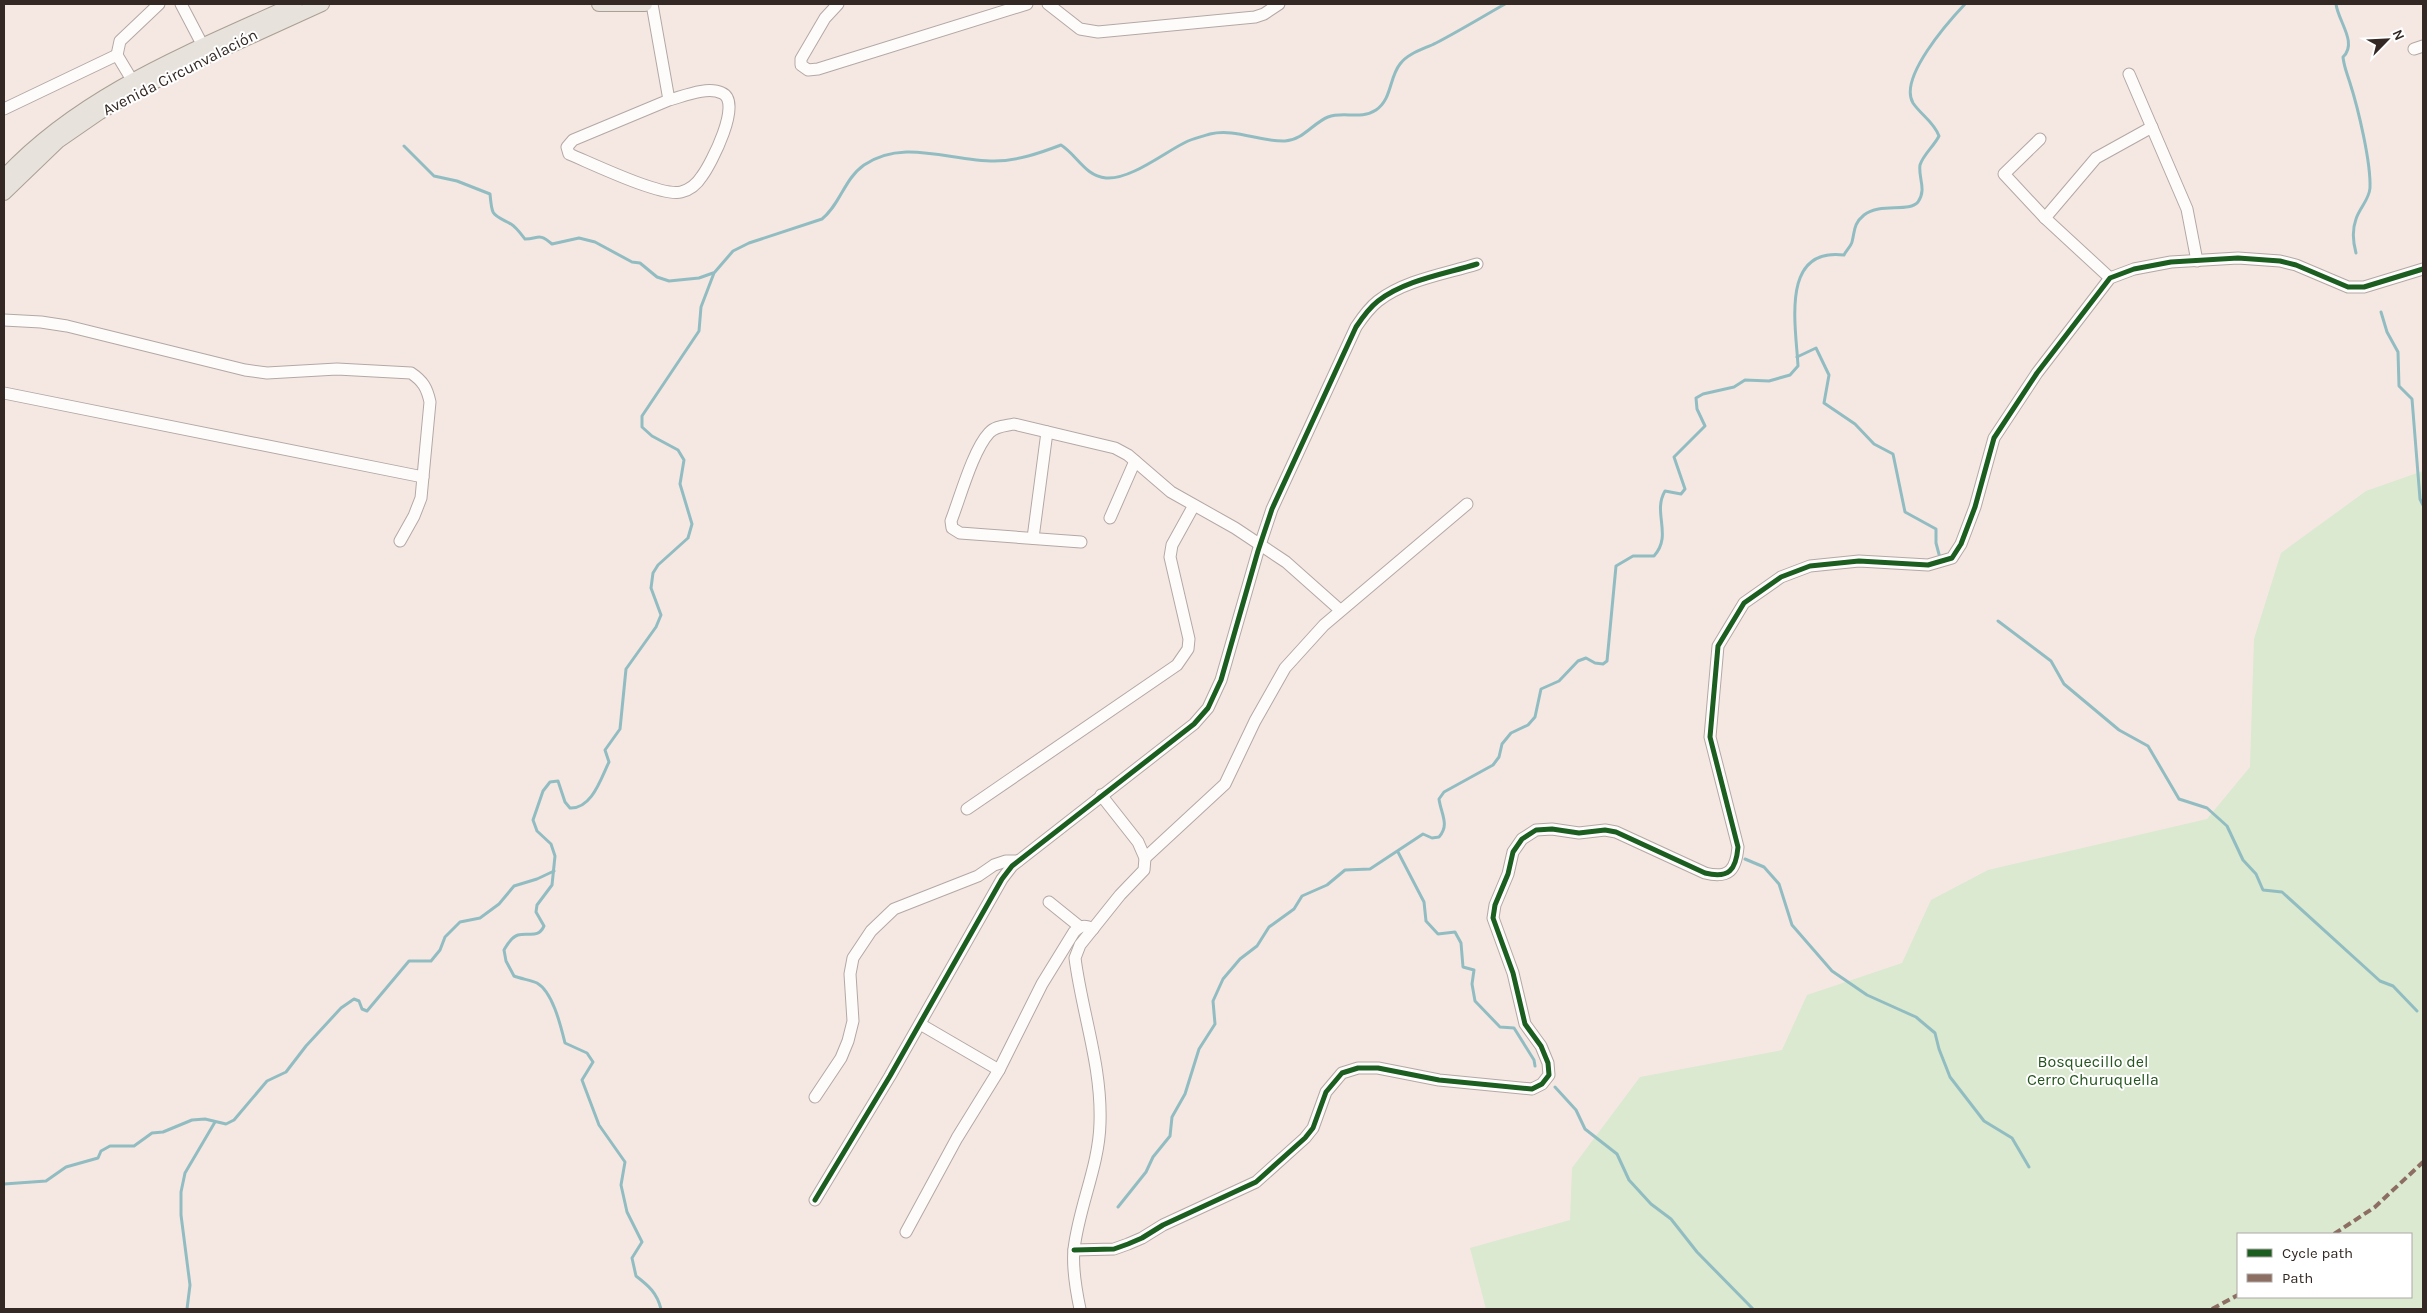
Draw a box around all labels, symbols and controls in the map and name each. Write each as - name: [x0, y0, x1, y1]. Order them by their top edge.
- north arrow: [2362, 15, 2412, 65]
- street label: Avenida Circunvalación: [99, 25, 261, 119]
- text: N: [2389, 27, 2408, 43]
- park label: Bosquecillo del Cerro Churuquella: [2027, 1052, 2159, 1089]
- legend: [2237, 1233, 2412, 1298]
- text: Cycle path: [2282, 1244, 2353, 1262]
- text: Path: [2282, 1269, 2313, 1287]

